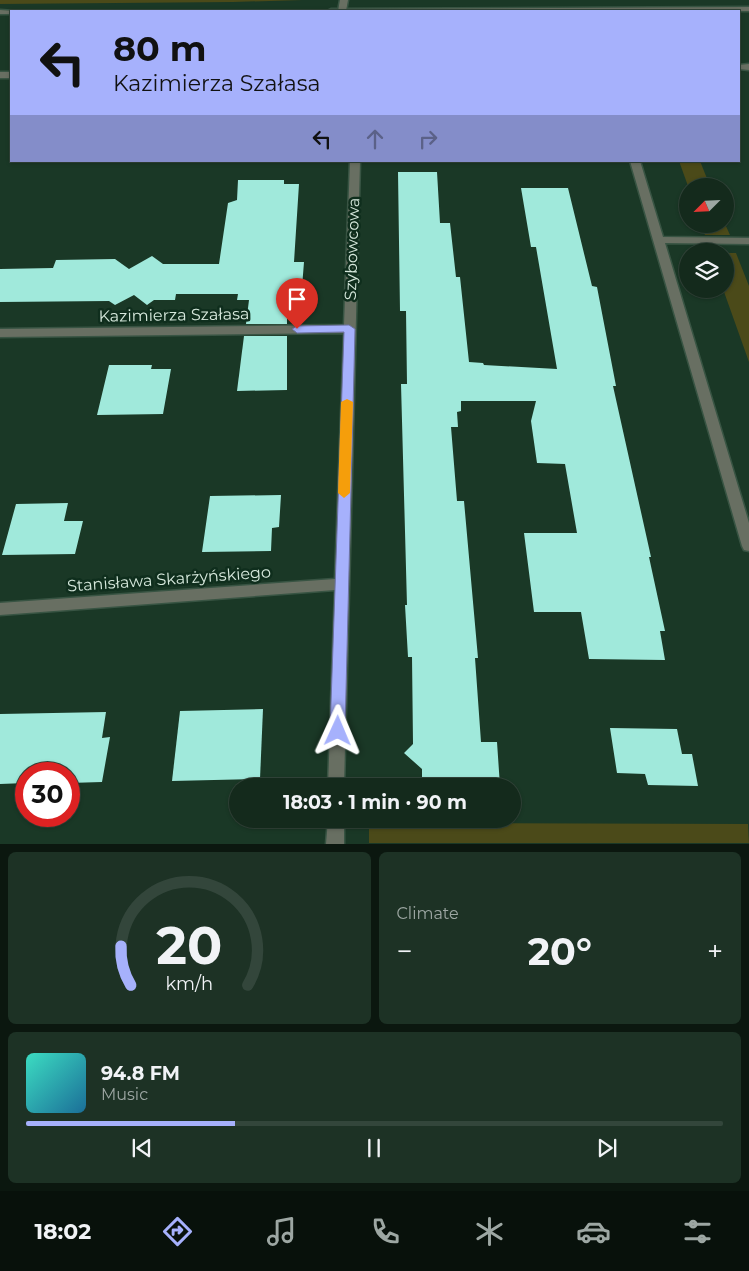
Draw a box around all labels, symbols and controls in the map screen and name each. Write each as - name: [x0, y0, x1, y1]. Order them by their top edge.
- text: 80 m: [113, 27, 207, 70]
- icon: left: [30, 30, 95, 95]
- text: Kazimierza Szałasa: [113, 70, 320, 97]
- icon: left: [308, 125, 336, 153]
- icon: ahead: [361, 125, 389, 153]
- icon: right: [414, 125, 442, 153]
- north arrow: [679, 178, 734, 232]
- map controls: [679, 178, 734, 298]
- street label: Szybowcowa: [341, 197, 363, 301]
- button: layers: [679, 243, 734, 298]
- pin: [276, 278, 318, 329]
- icon: arrive: [283, 285, 311, 313]
- street label: Kazimierza Szałasa: [98, 304, 250, 326]
- street label: Stanisława Skarżyńskiego: [66, 562, 272, 596]
- position arrow: [311, 704, 363, 756]
- speed limit sign: 30: [15, 762, 80, 827]
- text: 18:03 · 1 min · 90 m: [283, 791, 467, 814]
- text: Climate: [397, 904, 459, 923]
- text: 20: [156, 914, 222, 977]
- text: 20°: [528, 928, 592, 975]
- text: −: [397, 934, 413, 968]
- text: +: [707, 934, 723, 968]
- text: km/h: [165, 973, 213, 994]
- text: 94.8 FM: [101, 1062, 180, 1085]
- text: Music: [101, 1085, 148, 1104]
- icon: previous: [128, 1134, 156, 1162]
- icon: pause: [360, 1134, 388, 1162]
- icon: next: [593, 1134, 621, 1162]
- icon: directions: [160, 1214, 195, 1249]
- icon: music: [264, 1214, 299, 1249]
- icon: phone: [368, 1214, 403, 1249]
- icon: climate: [472, 1214, 507, 1249]
- icon: car: [576, 1214, 611, 1249]
- icon: filters: [680, 1214, 715, 1249]
- text: 18:02: [34, 1218, 91, 1245]

